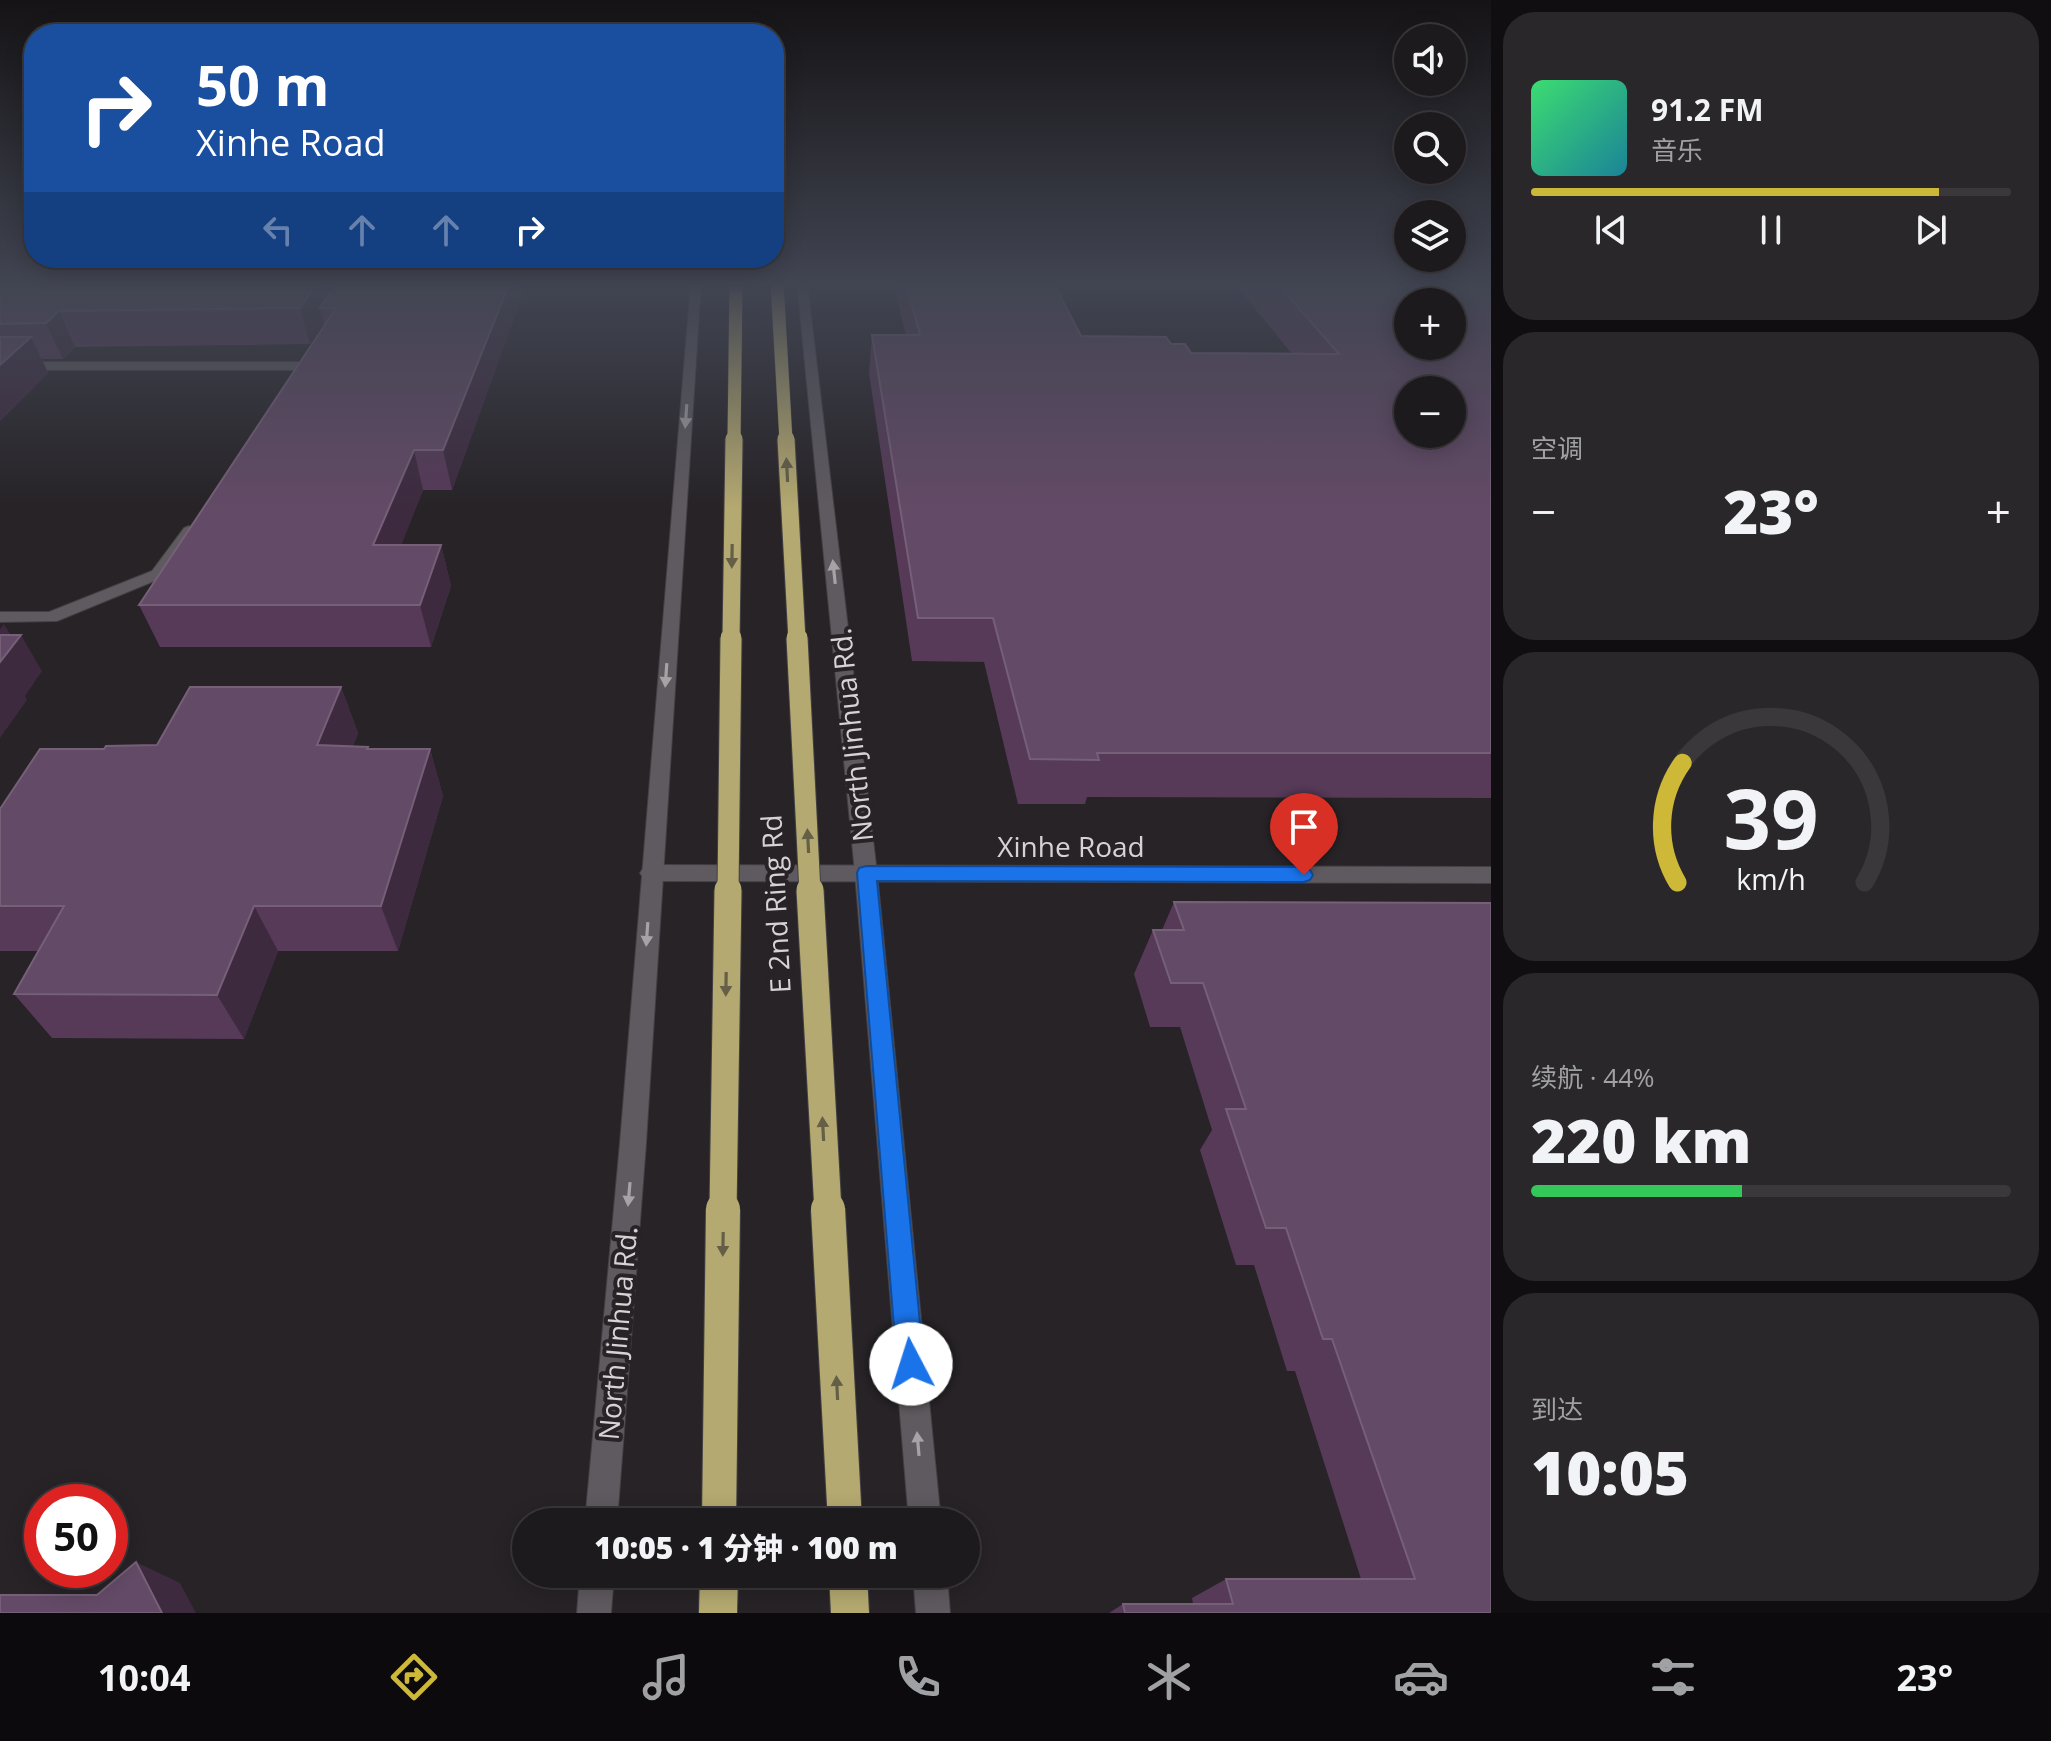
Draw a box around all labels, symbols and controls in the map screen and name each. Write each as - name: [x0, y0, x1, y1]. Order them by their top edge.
- map controls: [1394, 24, 1466, 448]
- button: sound: [1394, 24, 1466, 96]
- text: 50 m: [196, 46, 330, 122]
- icon: right: [64, 56, 168, 160]
- text: 91.2 FM: [1651, 89, 1764, 130]
- button: search: [1394, 112, 1466, 184]
- text: Xinhe Road: [196, 118, 386, 167]
- text: 音乐: [1651, 132, 1703, 168]
- button: layers: [1394, 200, 1466, 272]
- icon: left: [256, 208, 300, 252]
- icon: ahead: [340, 208, 384, 252]
- icon: ahead: [424, 208, 468, 252]
- icon: right: [508, 208, 552, 252]
- icon: previous: [1589, 208, 1633, 252]
- icon: pause: [1749, 208, 1793, 252]
- icon: next: [1909, 208, 1953, 252]
- button: +: [1394, 288, 1466, 360]
- button: −: [1394, 376, 1466, 448]
- one-way arrow: [679, 404, 692, 429]
- text: 空调: [1531, 430, 1583, 466]
- one-way arrow: [781, 457, 794, 482]
- text: 23°: [1723, 470, 1819, 552]
- text: −: [1531, 481, 1556, 541]
- text: +: [1986, 481, 2011, 541]
- one-way arrow: [726, 544, 738, 569]
- one-way arrow: [827, 559, 840, 584]
- street label: North Jinhua Rd.: [821, 626, 881, 844]
- one-way arrow: [659, 663, 672, 688]
- text: 39: [1723, 759, 1819, 872]
- pin: [1270, 793, 1338, 875]
- icon: arrive: [1282, 805, 1326, 849]
- street label: E 2nd Ring Rd: [751, 814, 799, 994]
- street label: Xinhe Road: [997, 827, 1145, 865]
- one-way arrow: [801, 828, 814, 853]
- text: km/h: [1736, 859, 1806, 898]
- one-way arrow: [640, 922, 653, 947]
- one-way arrow: [720, 972, 733, 997]
- text: 续航 · 44%: [1531, 1059, 1655, 1095]
- text: 220 km: [1531, 1099, 1752, 1181]
- one-way arrow: [817, 1116, 830, 1141]
- one-way arrow: [622, 1182, 635, 1207]
- street label: North Jinhua Rd.: [589, 1225, 645, 1441]
- one-way arrow: [717, 1232, 729, 1257]
- position arrow: [869, 1322, 953, 1406]
- one-way arrow: [831, 1375, 844, 1400]
- text: 到达: [1531, 1391, 1583, 1427]
- one-way arrow: [911, 1431, 924, 1456]
- text: 10:05: [1531, 1431, 1689, 1513]
- speed limit sign: 50: [24, 1484, 128, 1588]
- text: 10:05 · 1 分钟 · 100 m: [594, 1527, 898, 1568]
- icon: directions: [386, 1649, 442, 1705]
- icon: music: [638, 1649, 694, 1705]
- icon: phone: [890, 1649, 946, 1705]
- icon: climate: [1141, 1649, 1197, 1705]
- icon: car: [1393, 1649, 1449, 1705]
- icon: filters: [1645, 1649, 1701, 1705]
- text: 10:04: [98, 1653, 190, 1702]
- text: 23°: [1897, 1653, 1953, 1702]

